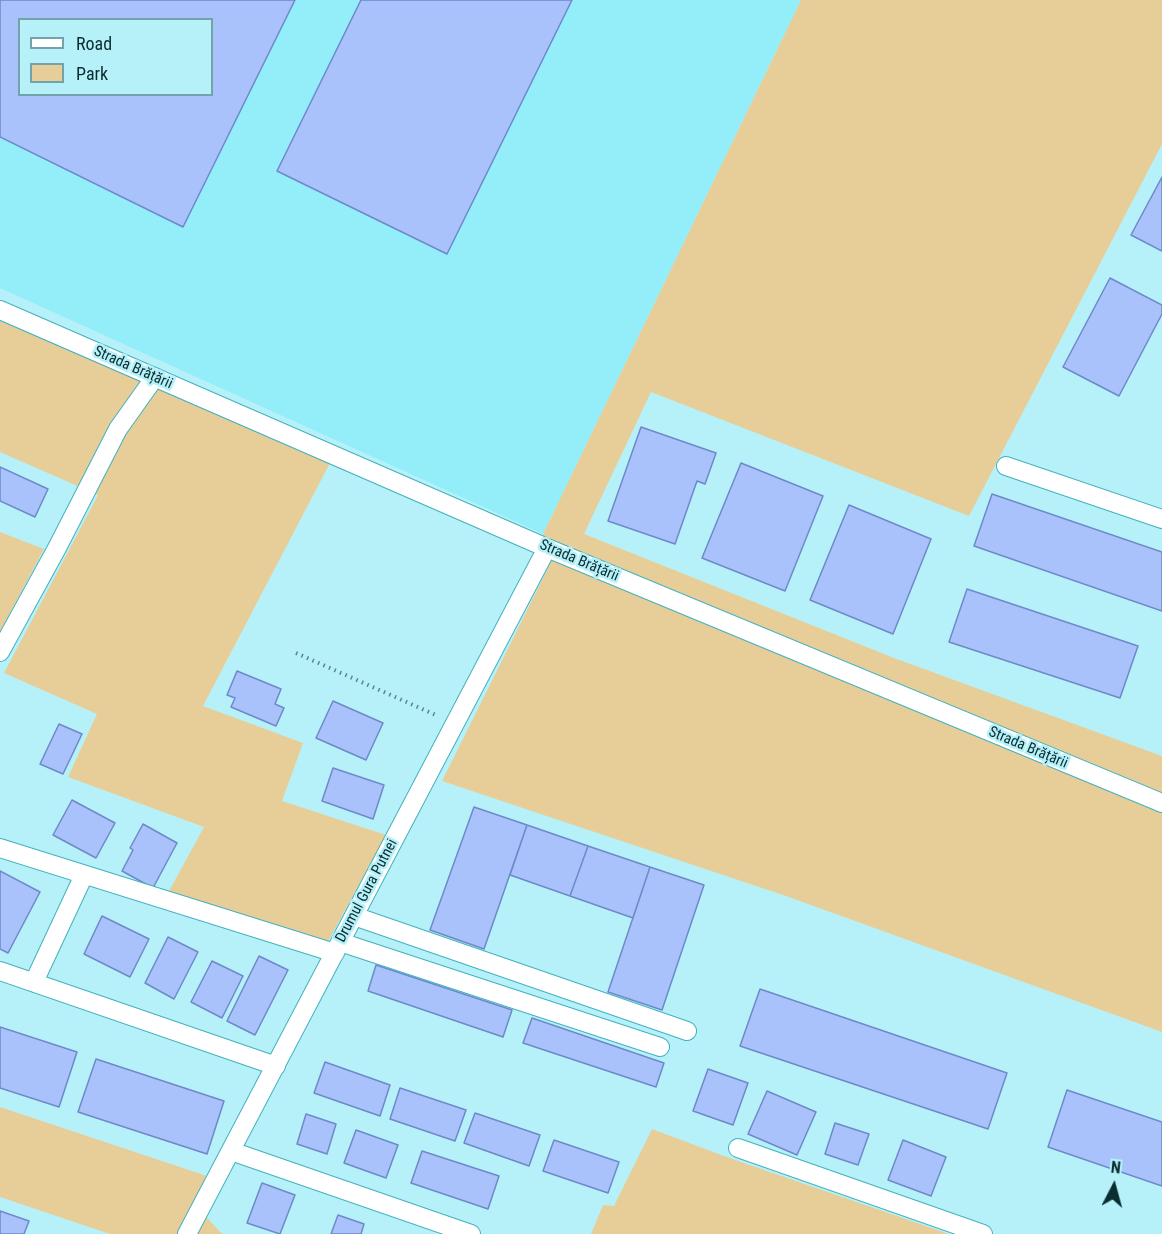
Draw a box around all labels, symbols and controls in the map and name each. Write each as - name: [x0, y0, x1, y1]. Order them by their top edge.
- legend: [18, 18, 213, 96]
- text: Road: [76, 33, 112, 54]
- text: Park: [76, 63, 108, 84]
- street label: Strada Brățării: [91, 343, 175, 393]
- street label: Strada Brățării: [537, 536, 621, 586]
- street label: Strada Brățării: [986, 723, 1070, 773]
- street label: Drumul Gura Putnei: [332, 836, 402, 946]
- north arrow: [1084, 1156, 1144, 1216]
- text: N: [1110, 1158, 1122, 1178]

